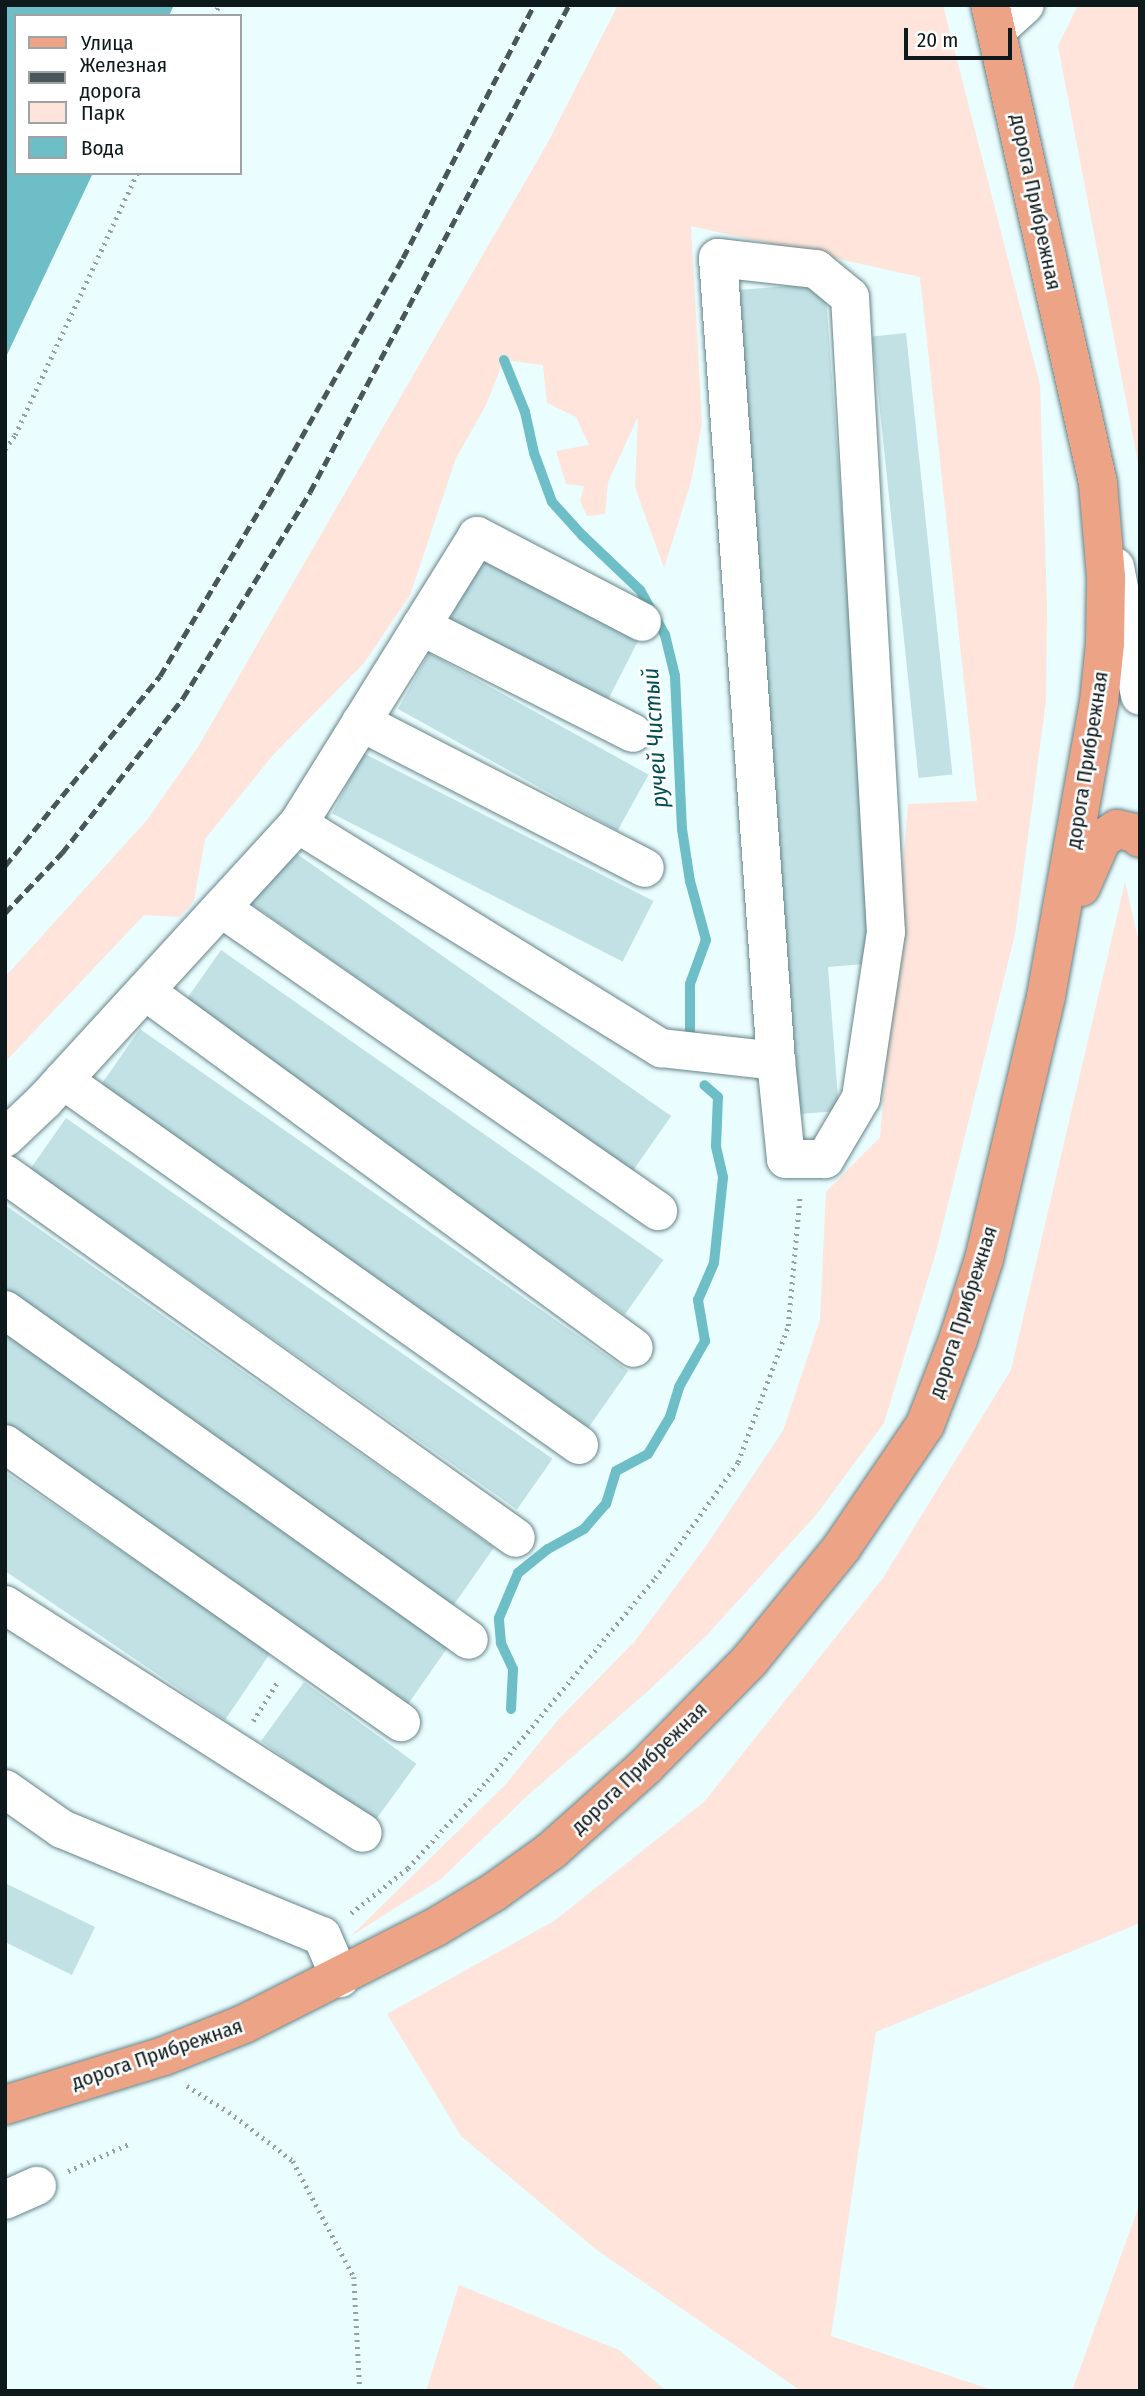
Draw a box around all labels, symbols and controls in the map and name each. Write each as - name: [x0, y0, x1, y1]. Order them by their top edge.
- legend: [14, 14, 242, 175]
- scale bar: [907, 14, 1016, 58]
- text: 20 m: [917, 27, 958, 53]
- text: Улица: [81, 30, 134, 56]
- text: Железная дорога: [80, 52, 167, 104]
- text: Парк: [81, 100, 125, 126]
- street label: дорога Прибрежная: [1005, 112, 1067, 292]
- text: Вода: [81, 135, 124, 161]
- water label: ручей Чистый: [636, 667, 674, 809]
- street label: дорога Прибрежная: [1061, 670, 1113, 850]
- street label: дорога Прибрежная: [923, 1223, 1003, 1401]
- street label: дорога Прибрежная: [566, 1697, 712, 1839]
- street label: дорога Прибрежная: [68, 2013, 246, 2095]

